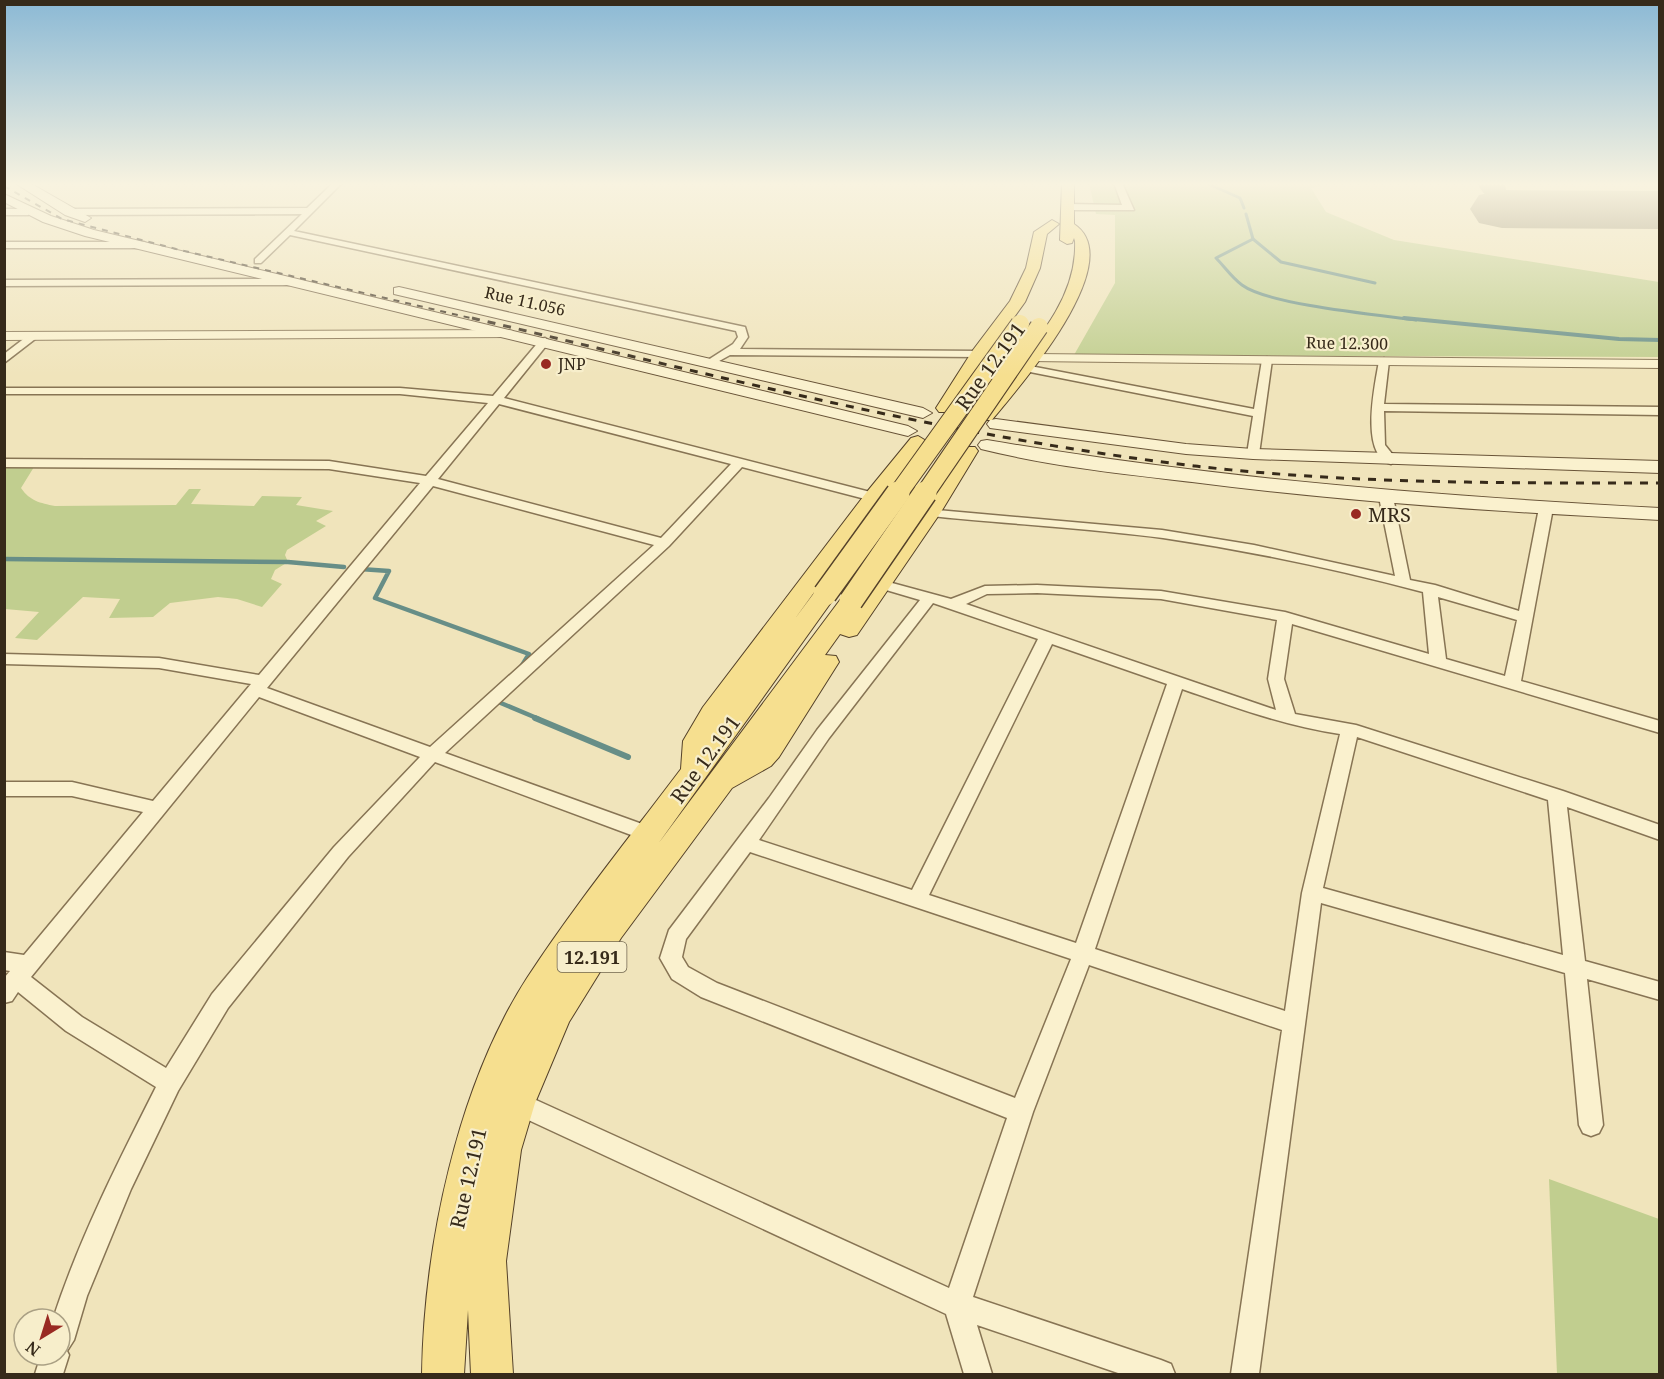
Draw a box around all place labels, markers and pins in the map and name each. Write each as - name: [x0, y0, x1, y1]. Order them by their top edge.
- place label: JNP: [557, 353, 586, 375]
- marker: JNP: [539, 357, 553, 371]
- place label: MRS: [1368, 501, 1411, 528]
- marker: MRS: [1349, 507, 1363, 521]

